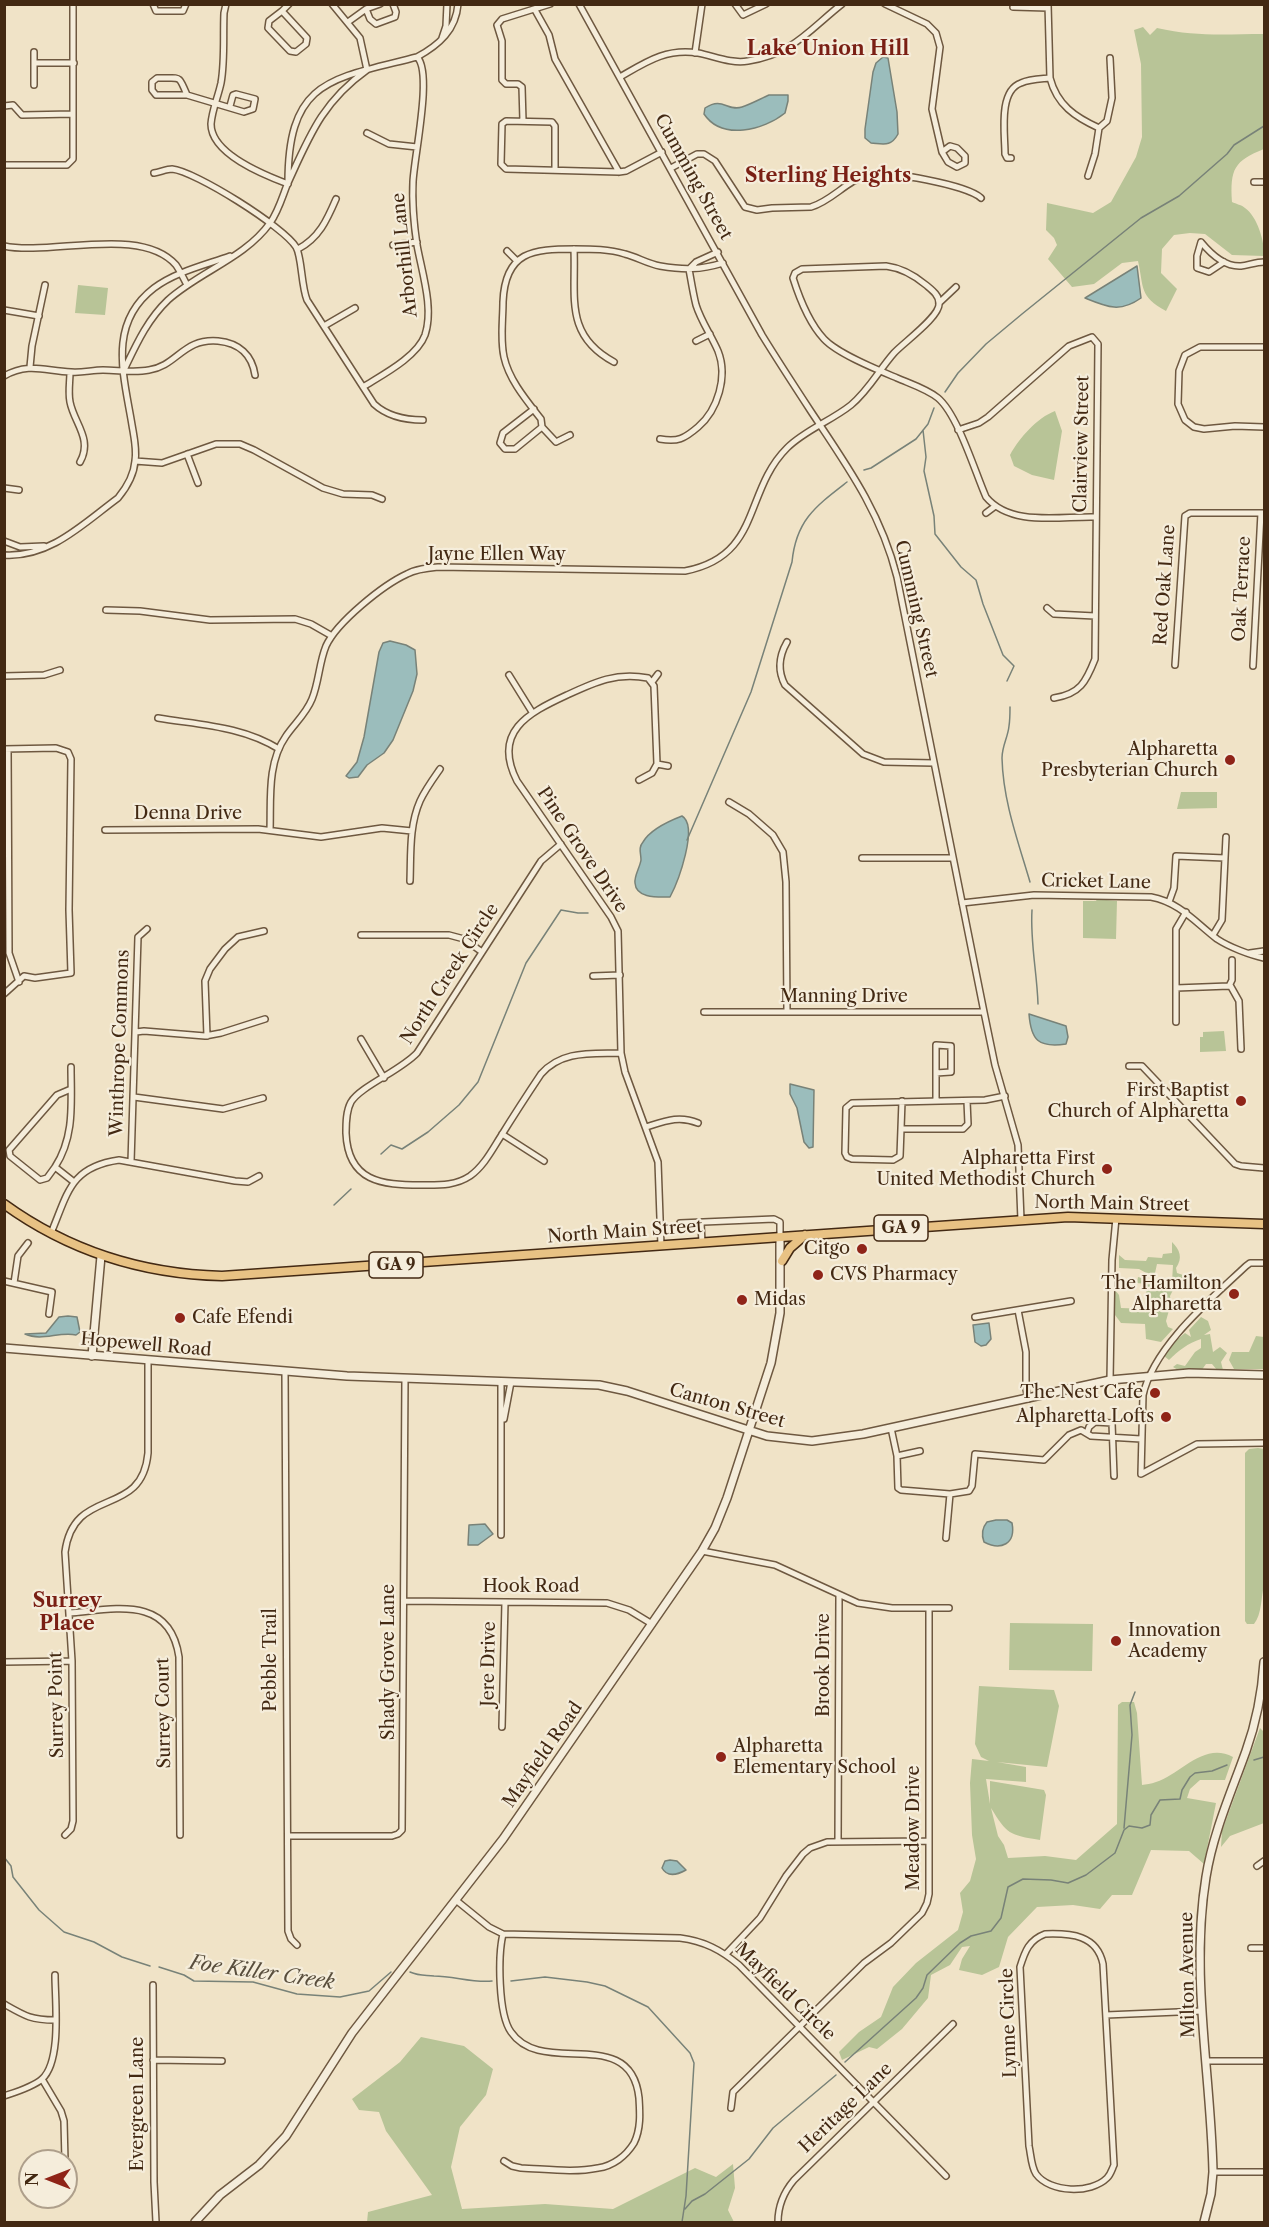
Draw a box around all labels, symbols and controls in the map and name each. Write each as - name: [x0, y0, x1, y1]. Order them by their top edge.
- district label: Lake Union Hill: [747, 37, 909, 61]
- street label: Cumming Street: [649, 110, 737, 244]
- district label: Sterling Heights: [745, 164, 911, 188]
- street label: Arborhill Lane: [388, 192, 422, 318]
- street label: Clairview Street: [1070, 375, 1094, 513]
- street label: Red Oak Lane: [1150, 524, 1180, 646]
- street label: Oak Terrace: [1228, 536, 1256, 642]
- street label: Cumming Street: [890, 538, 942, 680]
- street label: Jayne Ellen Way: [428, 544, 566, 566]
- place label: Alpharetta Presbyterian Church: [1041, 739, 1218, 782]
- marker: Alpharetta Presbyterian Church: [1223, 753, 1237, 767]
- street label: Pine Grove Drive: [532, 783, 632, 917]
- street label: Denna Drive: [134, 803, 242, 825]
- street label: Cricket Lane: [1041, 870, 1151, 894]
- street label: North Creek Circle: [396, 900, 504, 1048]
- street label: Winthrope Commons: [106, 949, 134, 1137]
- street label: Manning Drive: [780, 986, 908, 1008]
- place label: First Baptist Church of Alpharetta: [1048, 1080, 1229, 1122]
- marker: First Baptist Church of Alpharetta: [1234, 1094, 1248, 1108]
- place label: Alpharetta First United Methodist Church: [876, 1148, 1095, 1190]
- marker: Alpharetta First United Methodist Church: [1100, 1162, 1114, 1176]
- street label: North Main Street: [1034, 1192, 1190, 1216]
- road number: GA 9: [874, 1215, 928, 1241]
- street label: North Main Street: [547, 1216, 703, 1248]
- place label: Citgo: [804, 1238, 850, 1260]
- marker: Citgo: [855, 1242, 869, 1256]
- road number: GA 9: [369, 1252, 423, 1278]
- place label: CVS Pharmacy: [830, 1264, 958, 1286]
- marker: CVS Pharmacy: [811, 1268, 825, 1282]
- place label: The Hamilton Alpharetta: [1101, 1273, 1222, 1316]
- marker: The Hamilton Alpharetta: [1227, 1287, 1241, 1301]
- place label: Midas: [754, 1289, 806, 1311]
- marker: Midas: [735, 1293, 749, 1307]
- place label: Cafe Efendi: [192, 1307, 293, 1329]
- marker: Cafe Efendi: [173, 1311, 187, 1325]
- street label: Hopewell Road: [80, 1329, 212, 1361]
- street label: Canton Street: [667, 1379, 787, 1433]
- place label: The Nest Cafe: [1020, 1382, 1143, 1404]
- marker: The Nest Cafe: [1148, 1386, 1162, 1400]
- place label: Alpharetta Lofts: [1016, 1406, 1154, 1428]
- marker: Alpharetta Lofts: [1159, 1410, 1173, 1424]
- street label: Hook Road: [483, 1576, 579, 1598]
- street label: Shady Grove Lane: [378, 1584, 400, 1740]
- district label: Surrey Place: [32, 1589, 102, 1636]
- street label: Pebble Trail: [260, 1608, 282, 1712]
- street label: Brook Drive: [813, 1613, 835, 1717]
- place label: Innovation Academy: [1128, 1620, 1221, 1662]
- street label: Jere Drive: [477, 1621, 501, 1707]
- marker: Innovation Academy: [1109, 1634, 1123, 1648]
- street label: Surrey Point: [45, 1651, 69, 1759]
- street label: Surrey Court: [152, 1657, 176, 1769]
- street label: Mayfield Road: [499, 1698, 587, 1812]
- place label: Alpharetta Elementary School: [733, 1736, 896, 1778]
- marker: Alpharetta Elementary School: [714, 1750, 728, 1764]
- street label: Meadow Drive: [903, 1765, 925, 1891]
- street label: Milton Avenue: [1176, 1912, 1200, 2038]
- street label: Mayfield Circle: [730, 1939, 840, 2045]
- water label: Foe Killer Creek: [188, 1951, 336, 1995]
- street label: Lynne Circle: [996, 1968, 1022, 2078]
- street label: Evergreen Lane: [127, 2037, 149, 2171]
- street label: Heritage Lane: [795, 2058, 897, 2158]
- north arrow: [18, 2149, 78, 2209]
- text: N: [22, 2172, 42, 2186]

